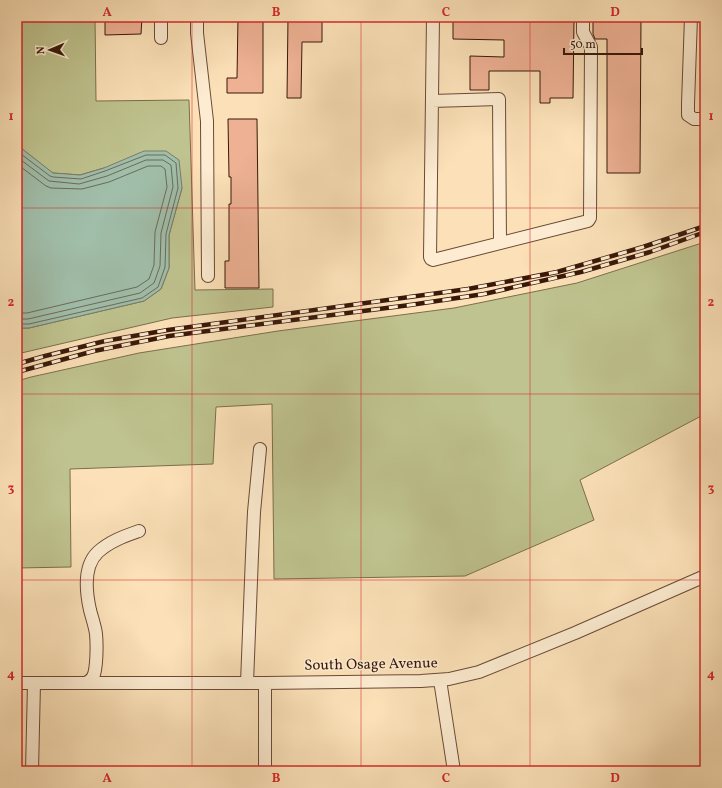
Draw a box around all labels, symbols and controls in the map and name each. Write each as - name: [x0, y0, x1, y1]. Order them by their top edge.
- text: A: [102, 4, 112, 22]
- text: B: [272, 4, 281, 22]
- text: C: [442, 4, 450, 22]
- text: D: [610, 4, 620, 22]
- north arrow: [30, 30, 70, 70]
- scale bar: [564, 30, 642, 56]
- text: 50 m: [570, 37, 596, 53]
- text: N: [34, 46, 49, 55]
- text: 1: [8, 108, 14, 126]
- text: 1: [708, 108, 714, 126]
- text: 2: [8, 294, 15, 312]
- text: 2: [708, 294, 715, 312]
- text: 3: [8, 480, 15, 498]
- text: 3: [708, 480, 715, 498]
- street label: South Osage Avenue: [304, 653, 438, 677]
- text: 4: [7, 666, 15, 684]
- text: 4: [707, 666, 715, 684]
- text: A: [102, 770, 112, 788]
- text: B: [272, 770, 281, 788]
- text: C: [442, 770, 450, 788]
- text: D: [610, 770, 620, 788]

